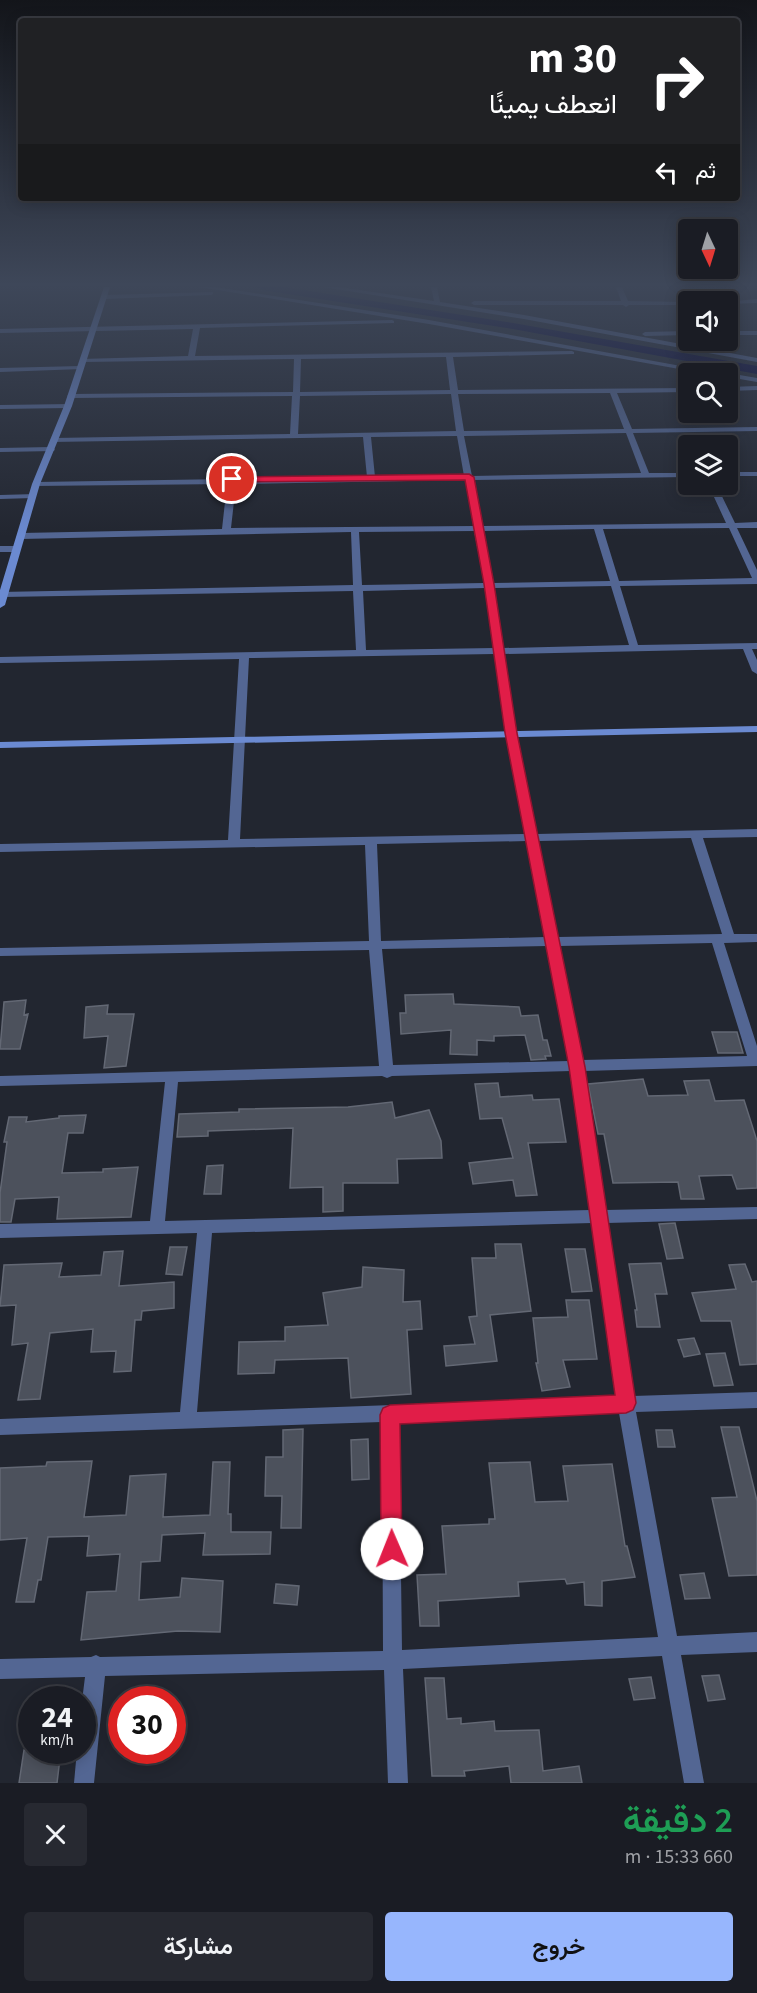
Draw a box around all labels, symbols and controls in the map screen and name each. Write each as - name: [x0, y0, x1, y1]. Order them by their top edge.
- text: 30 m: [528, 29, 617, 89]
- icon: right: [638, 42, 716, 120]
- text: انعطف يمينًا: [489, 85, 617, 124]
- text: ثم: [695, 155, 716, 187]
- icon: left: [650, 156, 683, 189]
- north arrow: [678, 219, 738, 279]
- map controls: [678, 219, 738, 495]
- button: sound: [678, 291, 738, 351]
- button: search: [678, 363, 738, 423]
- button: layers: [678, 435, 738, 495]
- pin: [206, 453, 257, 504]
- icon: arrive: [215, 462, 248, 495]
- position arrow: [360, 1517, 424, 1581]
- speed limit sign: 30: [108, 1686, 186, 1764]
- text: 24: [41, 1696, 73, 1739]
- text: km/h: [40, 1730, 74, 1751]
- text: 2 دقيقة: [623, 1795, 733, 1846]
- button: close: [24, 1803, 87, 1866]
- text: 660 m · 15:33: [625, 1843, 733, 1871]
- button: مشاركة: [24, 1912, 373, 1981]
- button: خروج: [385, 1912, 733, 1981]

